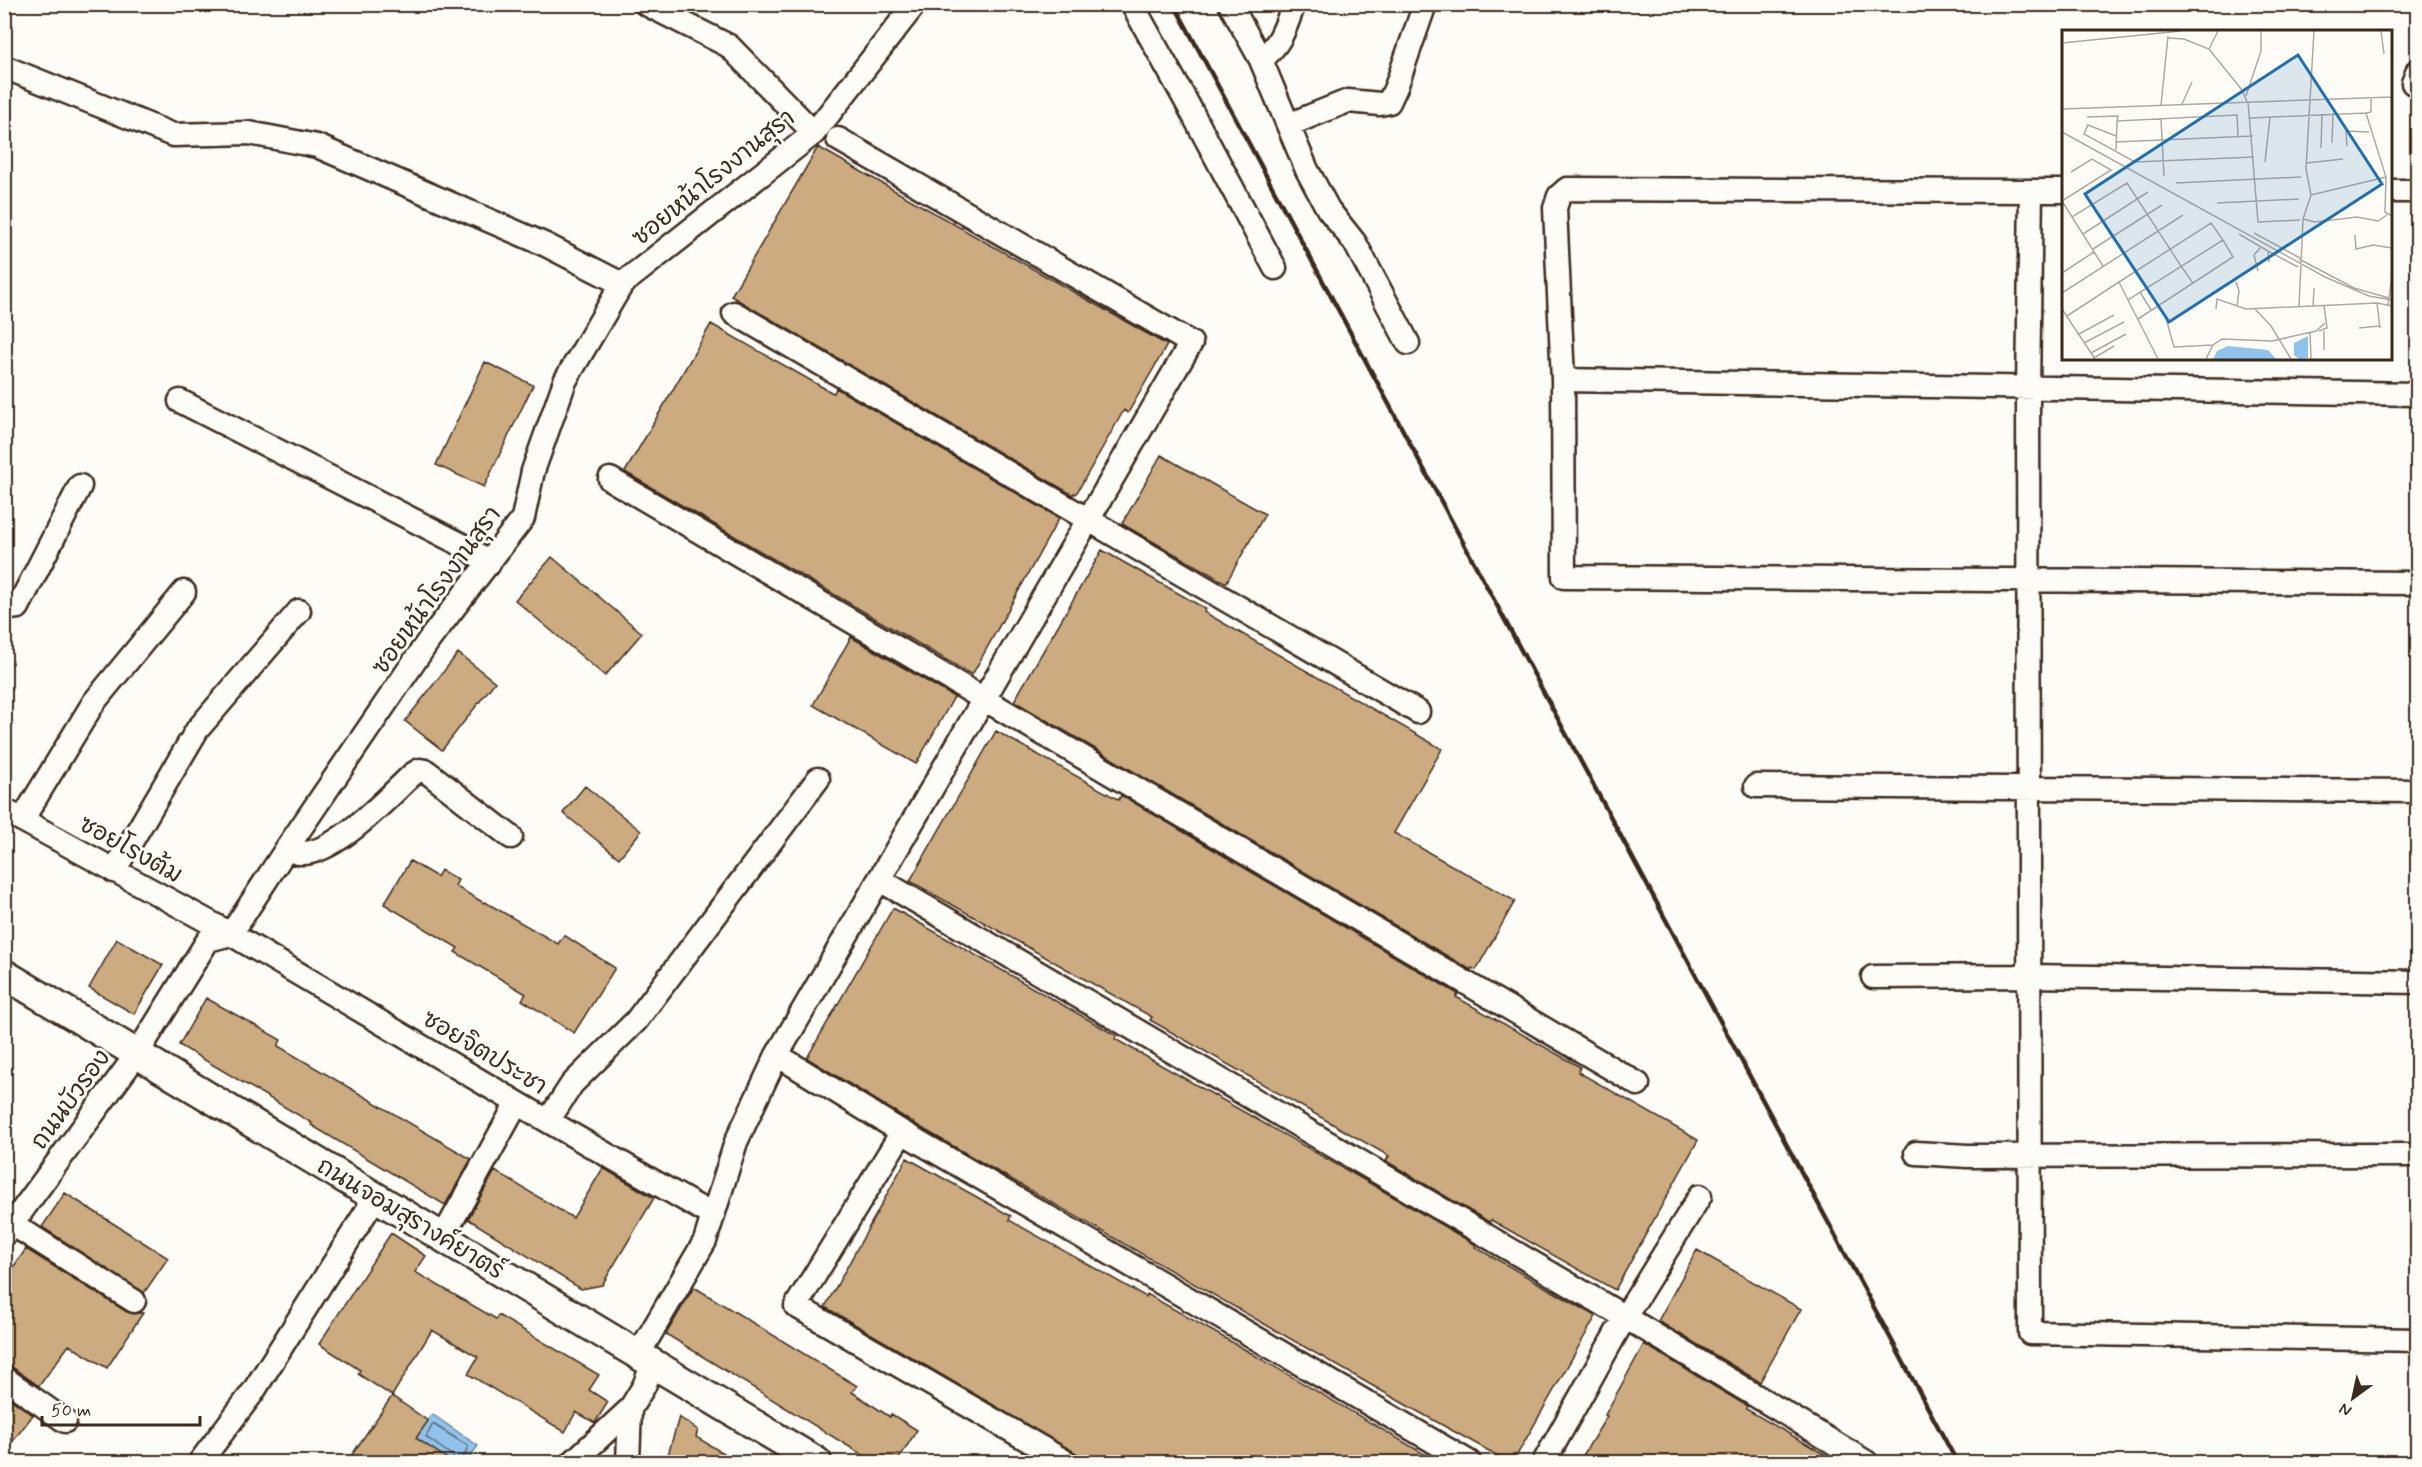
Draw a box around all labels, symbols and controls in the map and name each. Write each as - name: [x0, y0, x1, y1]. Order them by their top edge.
- inset map: [2062, 30, 2392, 360]
- street label: ซอยหน้าโรงงานสุรา: [625, 101, 802, 254]
- street label: ซอยหน้าโรงงานสุรา: [364, 499, 510, 682]
- street label: ซอยโรงต้ม: [73, 808, 188, 891]
- street label: ซอยจิตประชา: [416, 1004, 552, 1103]
- street label: ถนนบัวรอง: [24, 1044, 118, 1156]
- street label: ถนนจอมสุรางค์ยาตร์: [310, 1149, 511, 1288]
- north arrow: [2323, 1368, 2383, 1428]
- scale bar: [42, 1389, 200, 1427]
- text: N: [2335, 1398, 2356, 1421]
- text: 50 m: [51, 1399, 91, 1423]

